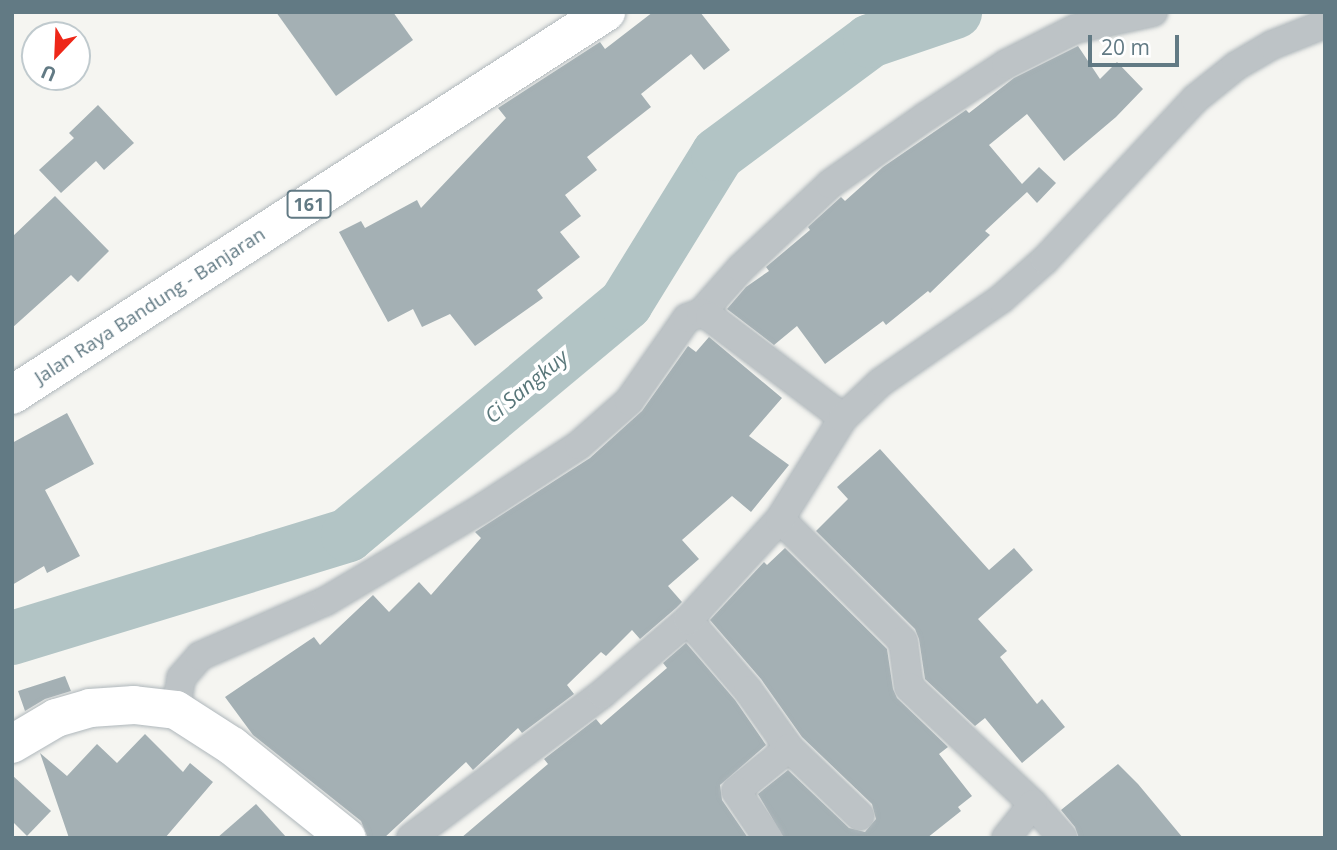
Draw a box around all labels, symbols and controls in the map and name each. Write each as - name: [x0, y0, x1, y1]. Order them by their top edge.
- north arrow: [21, 21, 91, 91]
- scale bar: [1092, 21, 1183, 65]
- text: 20 m: [1101, 33, 1150, 61]
- text: U: [37, 59, 60, 88]
- road number: 161: [286, 190, 332, 218]
- street label: Jalan Raya Bandung - Banjaran: [30, 223, 270, 389]
- water label: Ci Sangkuy: [479, 344, 573, 428]

